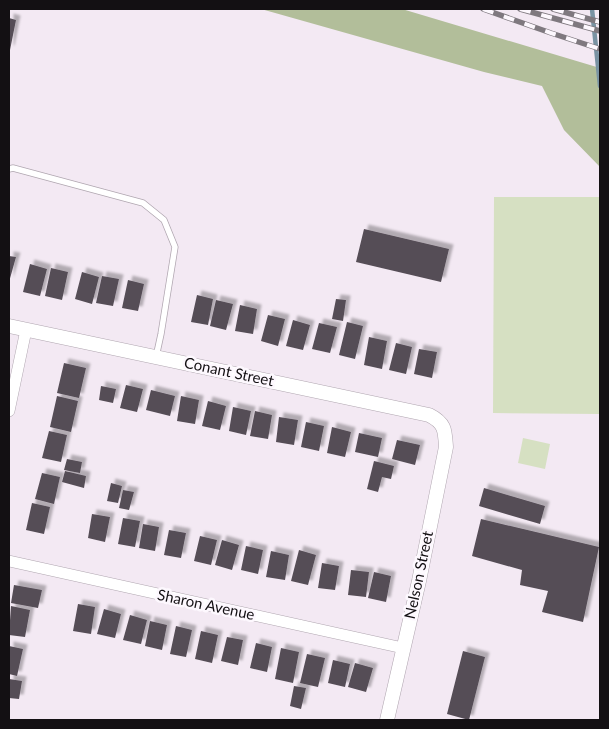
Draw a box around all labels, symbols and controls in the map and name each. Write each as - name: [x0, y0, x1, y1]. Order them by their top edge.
- street label: Conant Street: [183, 353, 276, 389]
- street label: Nelson Street: [400, 529, 436, 620]
- street label: Sharon Avenue: [156, 585, 257, 623]

